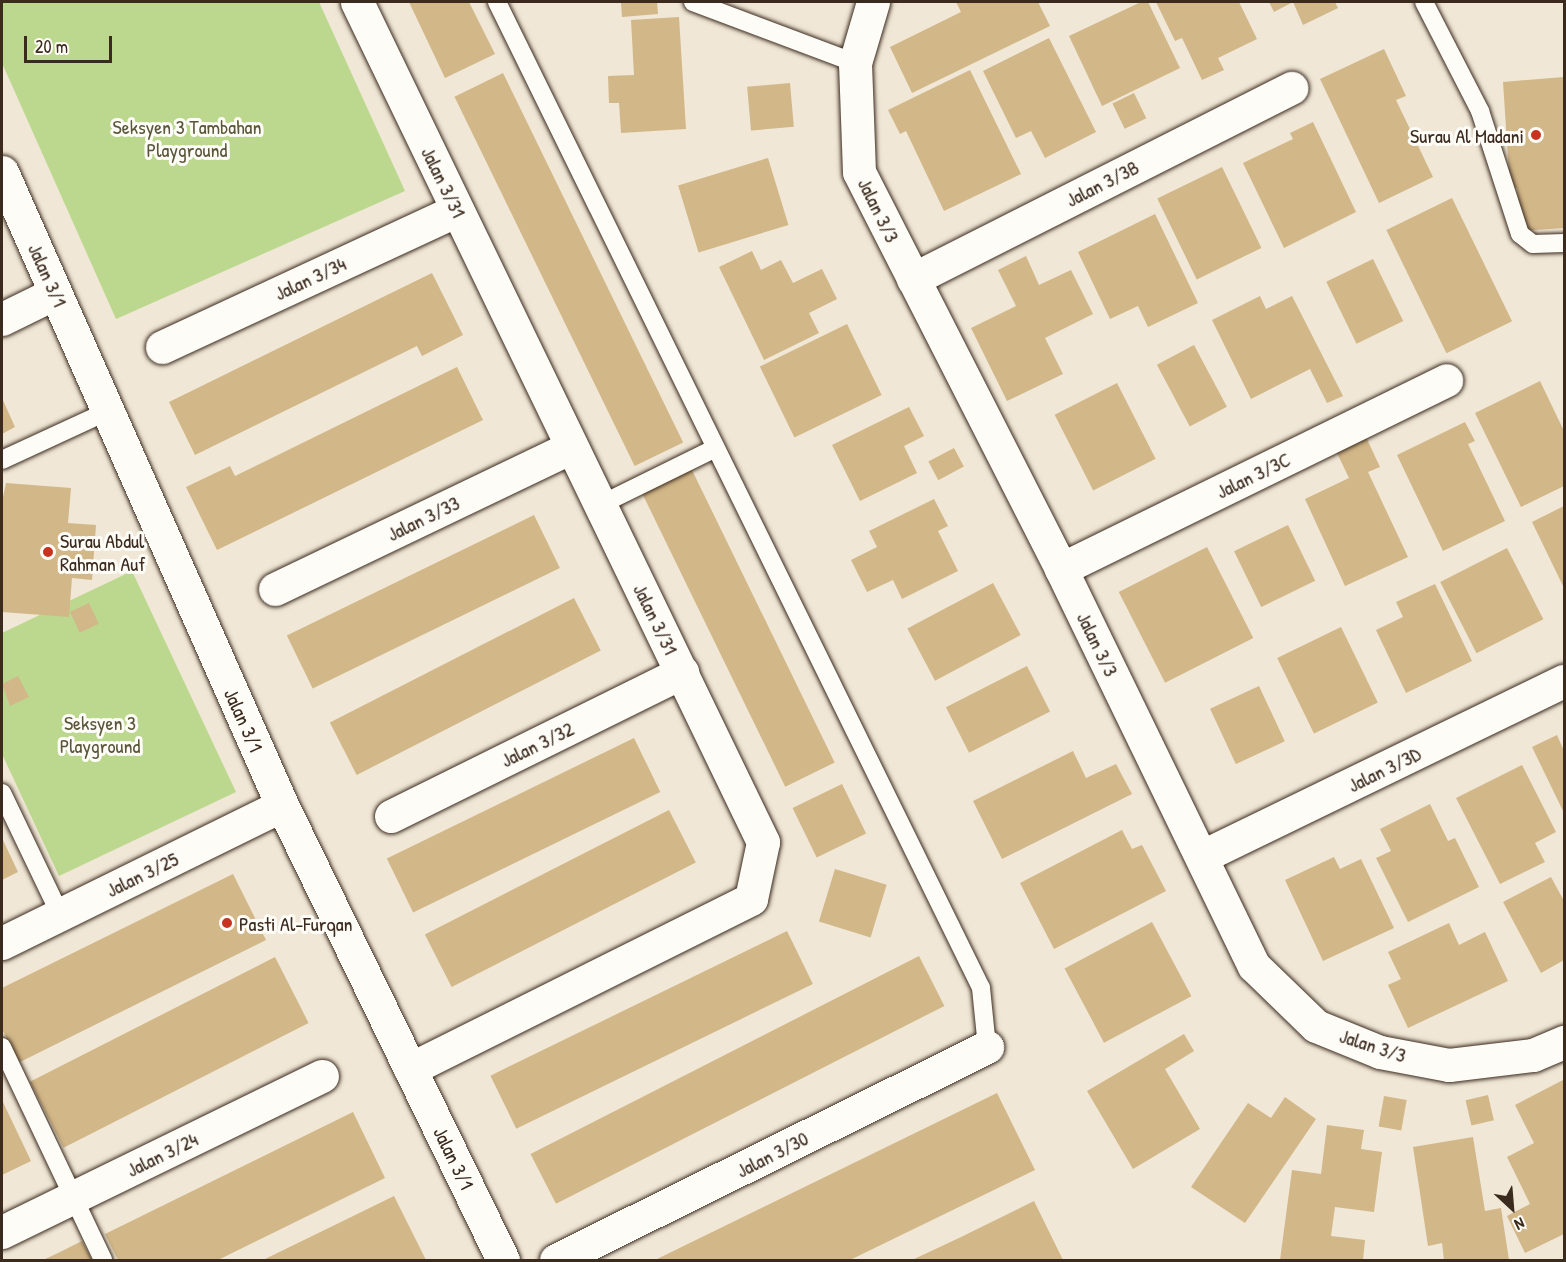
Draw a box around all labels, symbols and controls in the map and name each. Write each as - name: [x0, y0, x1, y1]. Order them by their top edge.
- scale bar: [27, 24, 116, 62]
- text: 20 m: [35, 34, 68, 59]
- park label: Seksyen 3 Tambahan Playground: [113, 115, 261, 162]
- place label: Surau Al Madani: [1410, 123, 1524, 147]
- marker: Surau Al Madani: [1529, 128, 1543, 142]
- street label: Jalan 3/31: [417, 143, 471, 221]
- street label: Jalan 3/3B: [1062, 154, 1142, 212]
- street label: Jalan 3/3: [853, 174, 905, 246]
- street label: Jalan 3/1: [23, 240, 73, 310]
- street label: Jalan 3/34: [271, 251, 349, 305]
- street label: Jalan 3/3C: [1212, 447, 1294, 503]
- street label: Jalan 3/33: [383, 490, 463, 546]
- place label: Surau Abdul Rahman Auf: [60, 528, 145, 575]
- marker: Surau Abdul Rahman Auf: [41, 545, 55, 559]
- street label: Jalan 3/31: [629, 580, 683, 658]
- street label: Jalan 3/3: [1072, 608, 1124, 680]
- street label: Jalan 3/1: [219, 685, 269, 755]
- park label: Seksyen 3 Playground: [60, 710, 140, 757]
- street label: Jalan 3/32: [497, 716, 577, 772]
- street label: Jalan 3/3D: [1344, 741, 1424, 797]
- street label: Jalan 3/25: [102, 846, 182, 902]
- place label: Pasti Al-Furqan: [239, 911, 353, 935]
- marker: Pasti Al-Furqan: [220, 916, 234, 930]
- street label: Jalan 3/3: [1337, 1023, 1409, 1067]
- street label: Jalan 3/1: [429, 1123, 479, 1193]
- street label: Jalan 3/24: [122, 1126, 202, 1182]
- street label: Jalan 3/30: [732, 1126, 812, 1182]
- north arrow: [1482, 1178, 1542, 1238]
- text: N: [1511, 1212, 1529, 1236]

